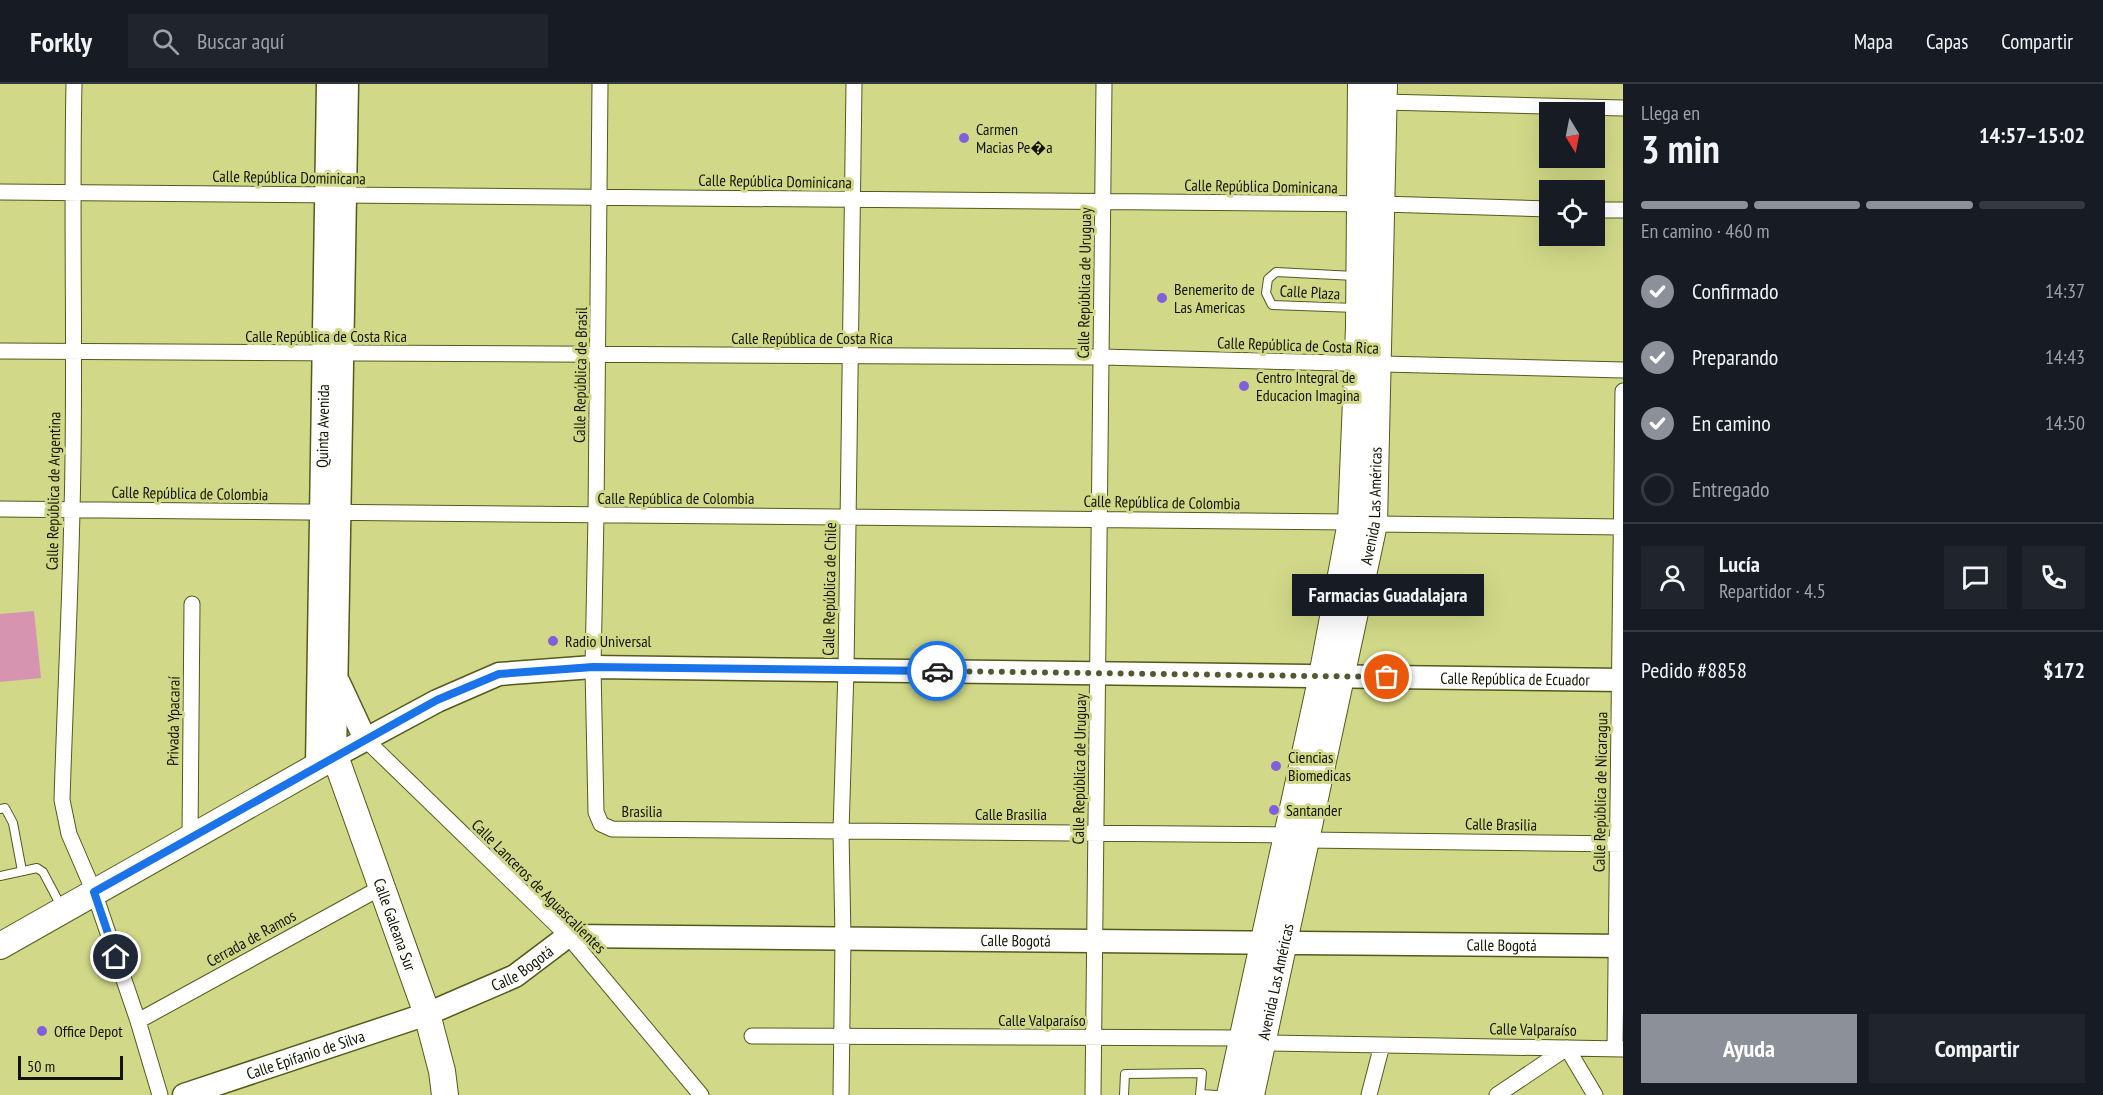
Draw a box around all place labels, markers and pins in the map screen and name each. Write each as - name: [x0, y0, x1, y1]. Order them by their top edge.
- place label: Carmen Macias Pe�a: [976, 119, 1053, 157]
- marker: Carmen Macias Pe�a: [957, 131, 971, 145]
- place label: Benemerito de Las Americas: [1174, 279, 1255, 317]
- marker: Benemerito de Las Americas: [1155, 291, 1169, 305]
- place label: Centro Integral de Educacion Imagina: [1256, 367, 1360, 405]
- marker: Centro Integral de Educacion Imagina: [1237, 379, 1251, 393]
- callout: Farmacias Guadalajara: [1291, 575, 1483, 617]
- place label: Radio Universal: [565, 631, 652, 651]
- marker: Radio Universal: [546, 634, 560, 648]
- pin: [1361, 651, 1412, 702]
- place label: Ciencias Biomedicas: [1288, 747, 1351, 785]
- marker: Ciencias Biomedicas: [1269, 759, 1283, 773]
- place label: Santander: [1286, 800, 1343, 820]
- marker: Santander: [1267, 803, 1281, 817]
- pin: [90, 931, 141, 982]
- place label: Office Depot: [54, 1021, 123, 1041]
- marker: Office Depot: [35, 1024, 49, 1038]

